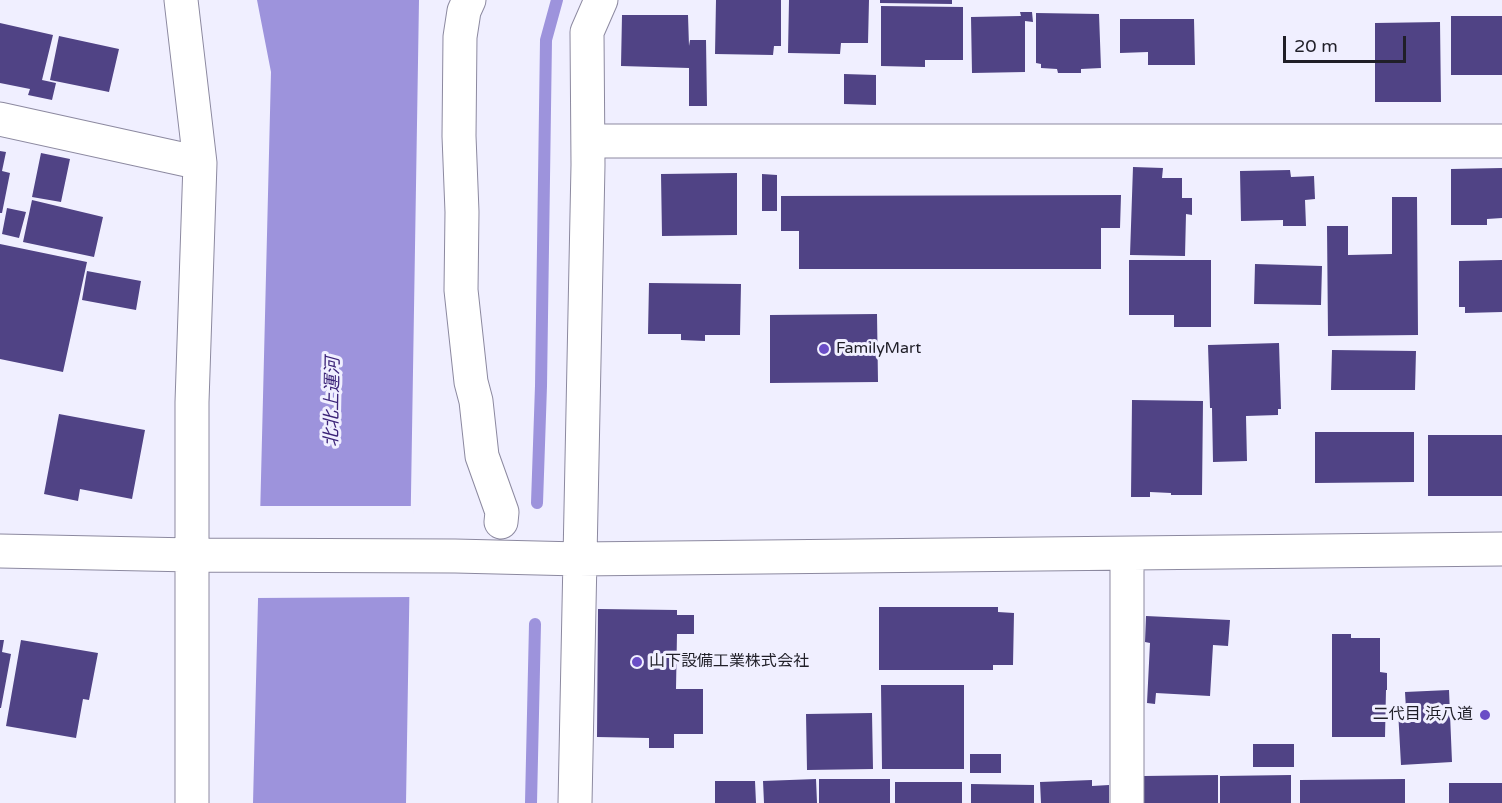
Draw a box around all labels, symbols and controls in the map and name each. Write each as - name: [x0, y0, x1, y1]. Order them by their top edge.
- scale bar: [1286, 24, 1409, 62]
- text: 20 m: [1294, 35, 1338, 57]
- place label: FamilyMart: [836, 339, 921, 359]
- marker: FamilyMart: [817, 342, 831, 356]
- water label: 北北上運河: [321, 357, 345, 447]
- place label: 山下設備工業株式会社: [649, 652, 809, 672]
- marker: 山下設備工業株式会社: [630, 655, 644, 669]
- place label: 二代目 浜八道: [1373, 705, 1473, 725]
- marker: 二代目 浜八道: [1478, 708, 1492, 722]

